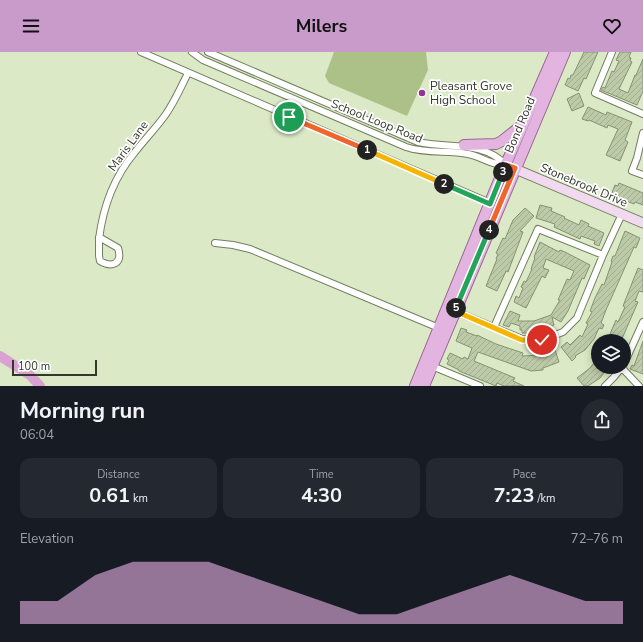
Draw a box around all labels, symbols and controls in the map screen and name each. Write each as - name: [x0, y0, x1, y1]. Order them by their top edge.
- text: Milers: [296, 14, 347, 38]
- icon: menu: [20, 15, 42, 37]
- icon: heart: [601, 15, 623, 37]
- place label: Pleasant Grove High School: [430, 78, 512, 108]
- marker: Pleasant Grove High School: [417, 88, 427, 98]
- street label: Bond Road: [501, 94, 539, 156]
- street label: School Loop Road: [329, 95, 425, 147]
- pin: [272, 100, 306, 134]
- icon: arrive: [278, 106, 300, 128]
- street label: Maris Lane: [104, 118, 152, 174]
- pin: 1: [357, 140, 377, 160]
- text: 1: [364, 142, 370, 157]
- street label: Stonebrook Drive: [538, 159, 630, 211]
- pin: 3: [493, 162, 513, 182]
- text: 3: [500, 164, 506, 179]
- pin: 2: [434, 174, 454, 194]
- text: 2: [441, 176, 447, 191]
- pin: 4: [479, 220, 499, 240]
- text: 4: [486, 222, 492, 237]
- pin: 5: [446, 298, 466, 318]
- text: 5: [453, 300, 459, 315]
- pin: [525, 323, 559, 357]
- icon: check: [531, 329, 553, 351]
- map controls: [591, 334, 631, 374]
- button: layers: [591, 334, 631, 374]
- scale bar: [12, 358, 97, 377]
- text: 100 m: [18, 359, 50, 374]
- text: Morning run: [20, 396, 145, 426]
- button: share: [581, 399, 623, 441]
- text: 06:04: [20, 426, 54, 444]
- text: Distance: [97, 467, 140, 482]
- text: Time: [309, 467, 334, 482]
- text: Pace: [513, 467, 536, 482]
- text: 0.61: [89, 482, 130, 509]
- text: 4:30: [301, 482, 342, 509]
- text: 7:23: [494, 482, 535, 509]
- text: km: [130, 491, 148, 506]
- text: /km: [535, 491, 555, 506]
- text: Elevation: [20, 530, 74, 548]
- text: 72–76 m: [571, 530, 623, 548]

